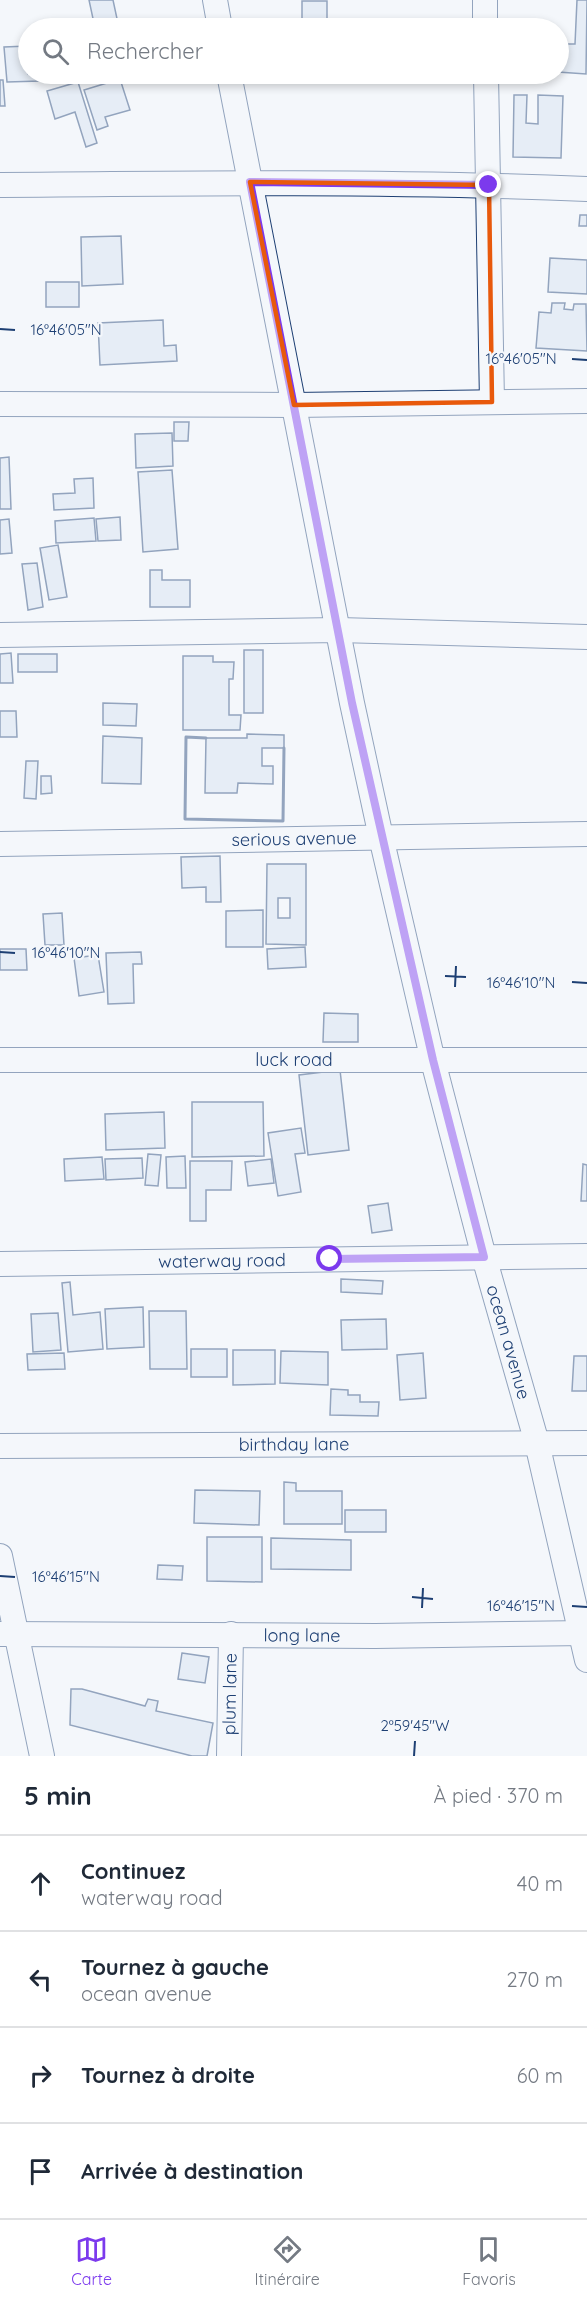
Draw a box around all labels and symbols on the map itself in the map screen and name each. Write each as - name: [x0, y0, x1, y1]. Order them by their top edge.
- route end: [475, 171, 501, 197]
- text: 16°46'05"N: [30, 320, 102, 339]
- text: 16°46'05"N: [485, 349, 557, 368]
- street label: serious avenue: [231, 826, 357, 851]
- text: 16°46'10"N: [32, 943, 100, 962]
- text: 16°46'10"N: [487, 973, 555, 992]
- street label: luck road: [255, 1048, 333, 1071]
- route start: [316, 1245, 342, 1271]
- street label: waterway road: [158, 1248, 286, 1273]
- street label: ocean avenue: [482, 1282, 536, 1402]
- street label: birthday lane: [239, 1432, 349, 1456]
- text: 16°46'15"N: [32, 1567, 100, 1586]
- text: 16°46'15"N: [487, 1596, 555, 1615]
- street label: long lane: [263, 1623, 341, 1647]
- street label: plum lane: [217, 1653, 242, 1735]
- text: 2°59'45"W: [380, 1716, 450, 1735]

